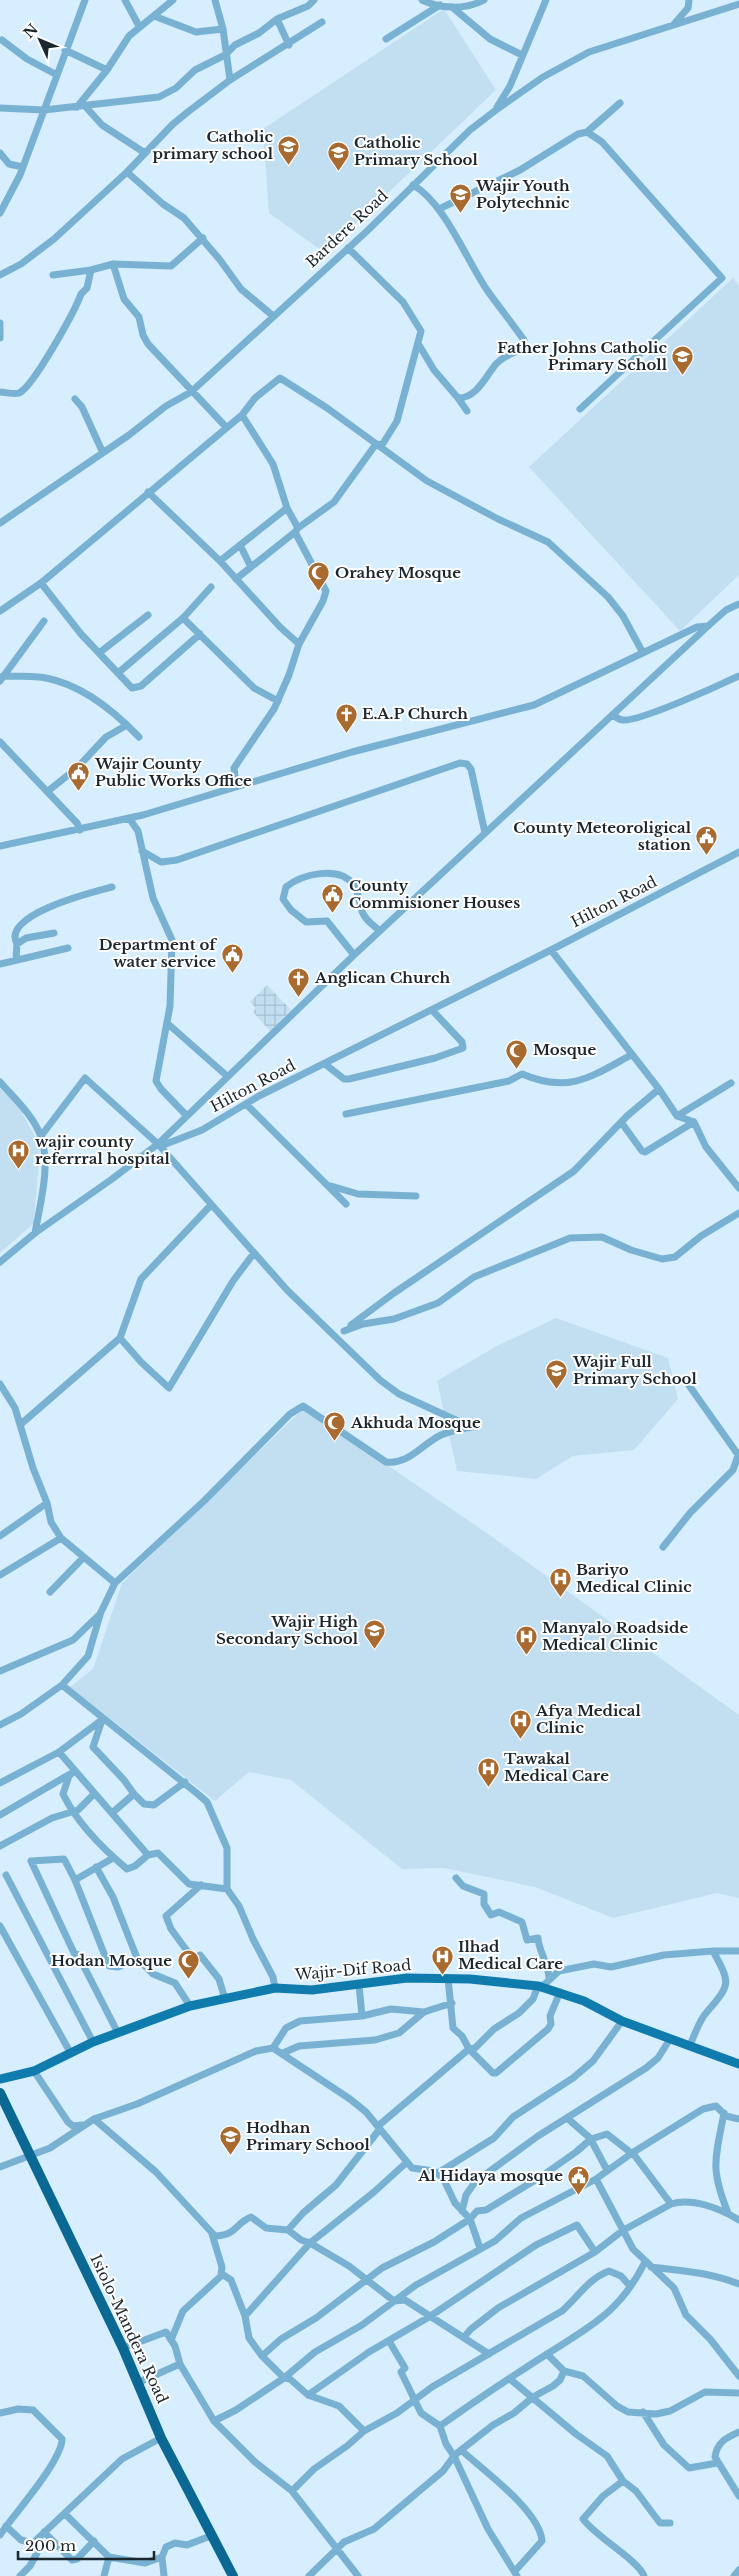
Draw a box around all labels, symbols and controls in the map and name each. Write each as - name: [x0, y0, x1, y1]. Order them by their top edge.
- north arrow: [15, 15, 65, 65]
- text: N: [20, 20, 42, 42]
- place label: Catholic primary school: [152, 127, 274, 163]
- place label: Catholic Primary School: [354, 133, 478, 169]
- school or university icon: Catholic primary school: [277, 134, 301, 165]
- school or university icon: Catholic Primary School: [326, 140, 350, 171]
- place label: Wajir Youth Polytechnic: [475, 176, 570, 212]
- school or university icon: Wajir Youth Polytechnic: [448, 183, 472, 214]
- street label: Bardere Road: [302, 186, 392, 272]
- place label: Father Johns Catholic Primary Scholl: [497, 338, 668, 374]
- school or university icon: Father Johns Catholic Primary Scholl: [671, 345, 695, 376]
- mosque icon: Orahey Mosque: [307, 561, 331, 592]
- place label: Orahey Mosque: [335, 563, 461, 582]
- church icon: E.A.P Church: [334, 702, 358, 733]
- place label: E.A.P Church: [362, 704, 468, 723]
- place label: Wajir County Public Works Office: [94, 754, 252, 790]
- public building icon: Wajir County Public Works Office: [67, 761, 91, 792]
- place label: County Meteoroligical station: [513, 818, 692, 854]
- public building icon: County Meteoroligical station: [695, 825, 719, 856]
- street label: Hilton Road: [568, 872, 660, 931]
- place label: County Commisioner Houses: [349, 876, 520, 912]
- public building icon: County Commisioner Houses: [321, 883, 345, 914]
- place label: Department of water service: [99, 935, 218, 971]
- public building icon: Department of water service: [220, 942, 244, 973]
- church icon: Anglican Church: [287, 966, 311, 997]
- place label: Anglican Church: [314, 968, 450, 987]
- mosque icon: Mosque: [505, 1038, 529, 1069]
- place label: Mosque: [533, 1040, 596, 1059]
- street label: Hilton Road: [207, 1055, 299, 1116]
- place label: wajir county referrral hospital: [35, 1132, 171, 1168]
- hospital icon: wajir county referrral hospital: [7, 1139, 31, 1170]
- place label: Wajir Full Primary School: [572, 1352, 697, 1388]
- school or university icon: Wajir Full Primary School: [545, 1359, 569, 1390]
- mosque icon: Akhuda Mosque: [323, 1411, 347, 1442]
- place label: Akhuda Mosque: [350, 1413, 481, 1432]
- place label: Bariyo Medical Clinic: [576, 1560, 692, 1596]
- hospital icon: Bariyo Medical Clinic: [548, 1567, 572, 1598]
- place label: Wajir High Secondary School: [216, 1612, 359, 1648]
- place label: Manyalo Roadside Medical Clinic: [542, 1618, 688, 1654]
- school or university icon: Wajir High Secondary School: [362, 1619, 386, 1650]
- hospital icon: Manyalo Roadside Medical Clinic: [514, 1625, 538, 1656]
- place label: Afya Medical Clinic: [535, 1701, 641, 1737]
- hospital icon: Afya Medical Clinic: [508, 1708, 532, 1739]
- place label: Tawakal Medical Care: [504, 1749, 609, 1785]
- hospital icon: Tawakal Medical Care: [476, 1756, 500, 1787]
- place label: Ilhad Medical Care: [458, 1937, 563, 1973]
- hospital icon: Ilhad Medical Care: [430, 1944, 454, 1975]
- mosque icon: Hodan Mosque: [176, 1949, 200, 1980]
- place label: Hodan Mosque: [51, 1951, 172, 1970]
- street label: Wajir-Dif Road: [293, 1955, 412, 1984]
- place label: Hodhan Primary School: [246, 2118, 370, 2154]
- school or university icon: Hodhan Primary School: [218, 2125, 242, 2156]
- public building icon: Al Hidaya mosque: [567, 2164, 591, 2195]
- place label: Al Hidaya mosque: [417, 2166, 563, 2185]
- street label: Isiolo-Mandera Road: [86, 2251, 172, 2406]
- scale bar: [18, 2528, 154, 2560]
- text: 200 m: [25, 2536, 76, 2555]

